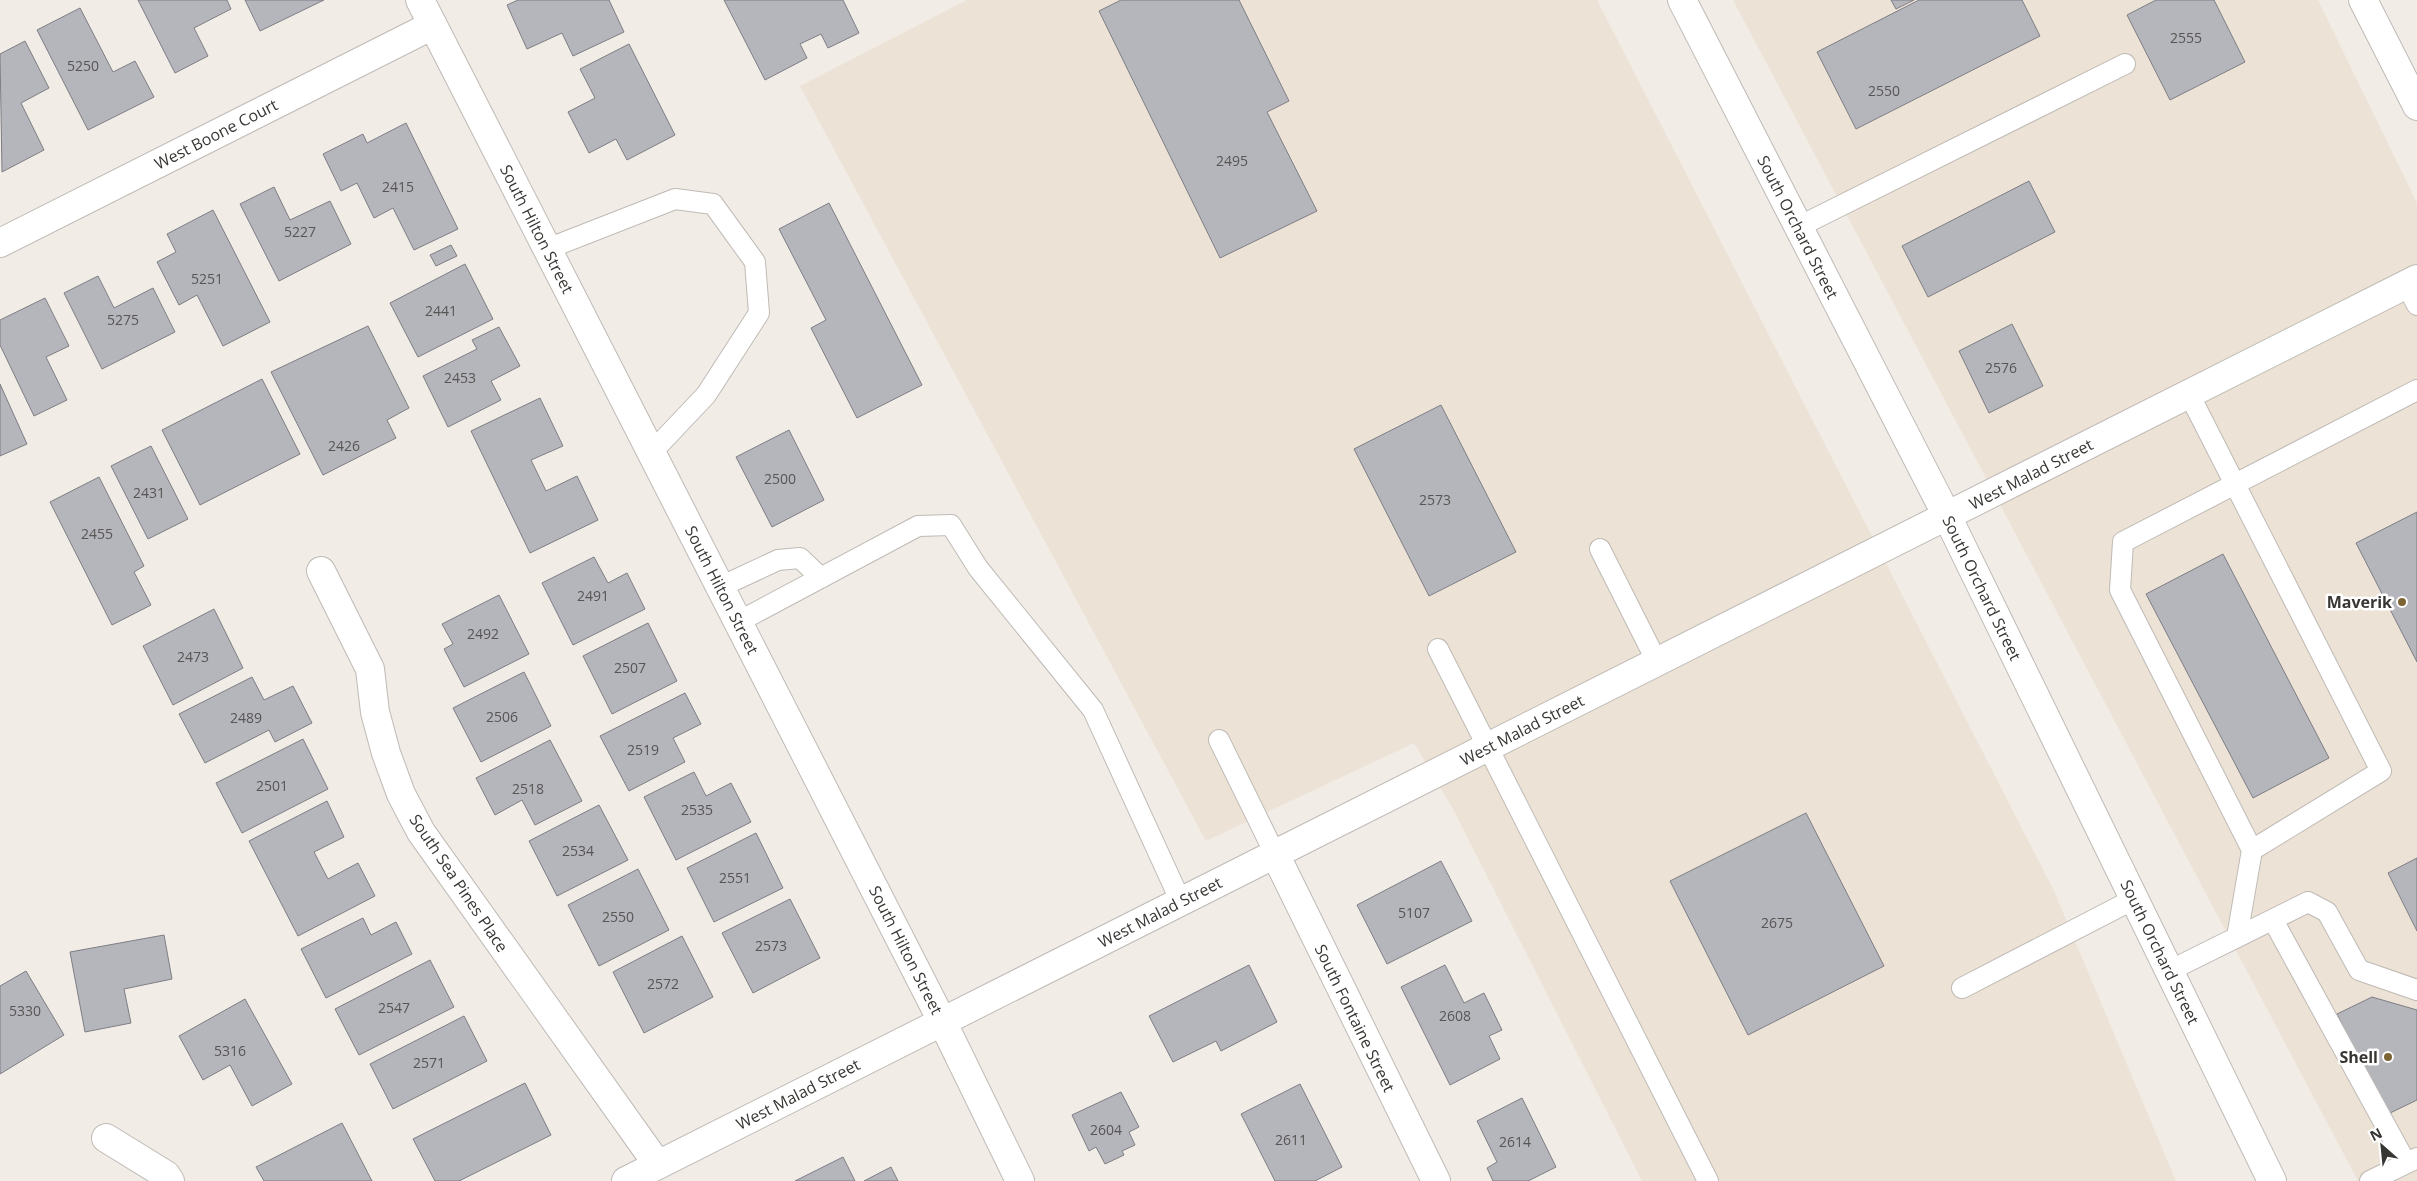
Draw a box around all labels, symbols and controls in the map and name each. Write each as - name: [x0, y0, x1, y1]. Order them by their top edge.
- house number: 2555: [2170, 28, 2202, 47]
- house number: 5250: [67, 56, 99, 75]
- house number: 2550: [1868, 81, 1900, 100]
- street label: West Boone Court: [151, 93, 282, 175]
- house number: 2495: [1216, 151, 1248, 170]
- street label: South Orchard Street: [1752, 151, 1844, 303]
- street label: South Hilton Street: [495, 161, 579, 297]
- house number: 2415: [382, 177, 414, 196]
- house number: 5227: [284, 222, 316, 241]
- house number: 5251: [191, 269, 223, 288]
- house number: 2441: [425, 301, 457, 320]
- house number: 5275: [107, 310, 139, 329]
- house number: 2576: [1985, 358, 2017, 377]
- house number: 2453: [444, 368, 476, 387]
- street label: West Malad Street: [1965, 433, 2097, 515]
- house number: 2426: [328, 436, 360, 455]
- house number: 2500: [764, 469, 796, 488]
- house number: 2431: [133, 483, 165, 502]
- house number: 2573: [1419, 490, 1451, 509]
- street label: South Orchard Street: [1937, 512, 2027, 664]
- street label: South Hilton Street: [680, 522, 764, 658]
- house number: 2455: [81, 524, 113, 543]
- house number: 2491: [577, 586, 609, 605]
- place label: Maverik: [2327, 591, 2392, 613]
- marker: Maverik: [2396, 596, 2408, 608]
- house number: 2492: [467, 624, 499, 643]
- house number: 2473: [177, 647, 209, 666]
- house number: 2507: [614, 658, 646, 677]
- street label: West Malad Street: [1456, 689, 1588, 771]
- house number: 2506: [486, 707, 518, 726]
- house number: 2489: [230, 708, 262, 727]
- house number: 2519: [627, 740, 659, 759]
- house number: 2501: [256, 776, 288, 795]
- house number: 2518: [512, 779, 544, 798]
- house number: 2535: [681, 800, 713, 819]
- street label: South Sea Pines Place: [405, 810, 513, 956]
- house number: 2534: [562, 841, 594, 860]
- house number: 2551: [719, 868, 751, 887]
- street label: West Malad Street: [1094, 871, 1226, 953]
- street label: South Orchard Street: [2115, 876, 2205, 1028]
- street label: South Hilton Street: [864, 882, 948, 1018]
- house number: 5107: [1398, 903, 1430, 922]
- house number: 2550: [602, 907, 634, 926]
- house number: 2675: [1761, 913, 1793, 932]
- house number: 2573: [755, 936, 787, 955]
- street label: South Fontaine Street: [1310, 940, 1400, 1096]
- house number: 2572: [647, 974, 679, 993]
- house number: 2547: [378, 998, 410, 1017]
- house number: 5330: [9, 1001, 41, 1020]
- house number: 2608: [1439, 1006, 1471, 1025]
- house number: 5316: [214, 1041, 246, 1060]
- place label: Shell: [2339, 1046, 2378, 1068]
- marker: Shell: [2382, 1051, 2394, 1063]
- house number: 2571: [413, 1053, 445, 1072]
- street label: West Malad Street: [732, 1053, 864, 1135]
- house number: 2604: [1090, 1120, 1122, 1139]
- north arrow: [2357, 1121, 2407, 1171]
- text: N: [2366, 1123, 2385, 1145]
- house number: 2611: [1275, 1130, 1307, 1149]
- house number: 2614: [1499, 1132, 1531, 1151]

